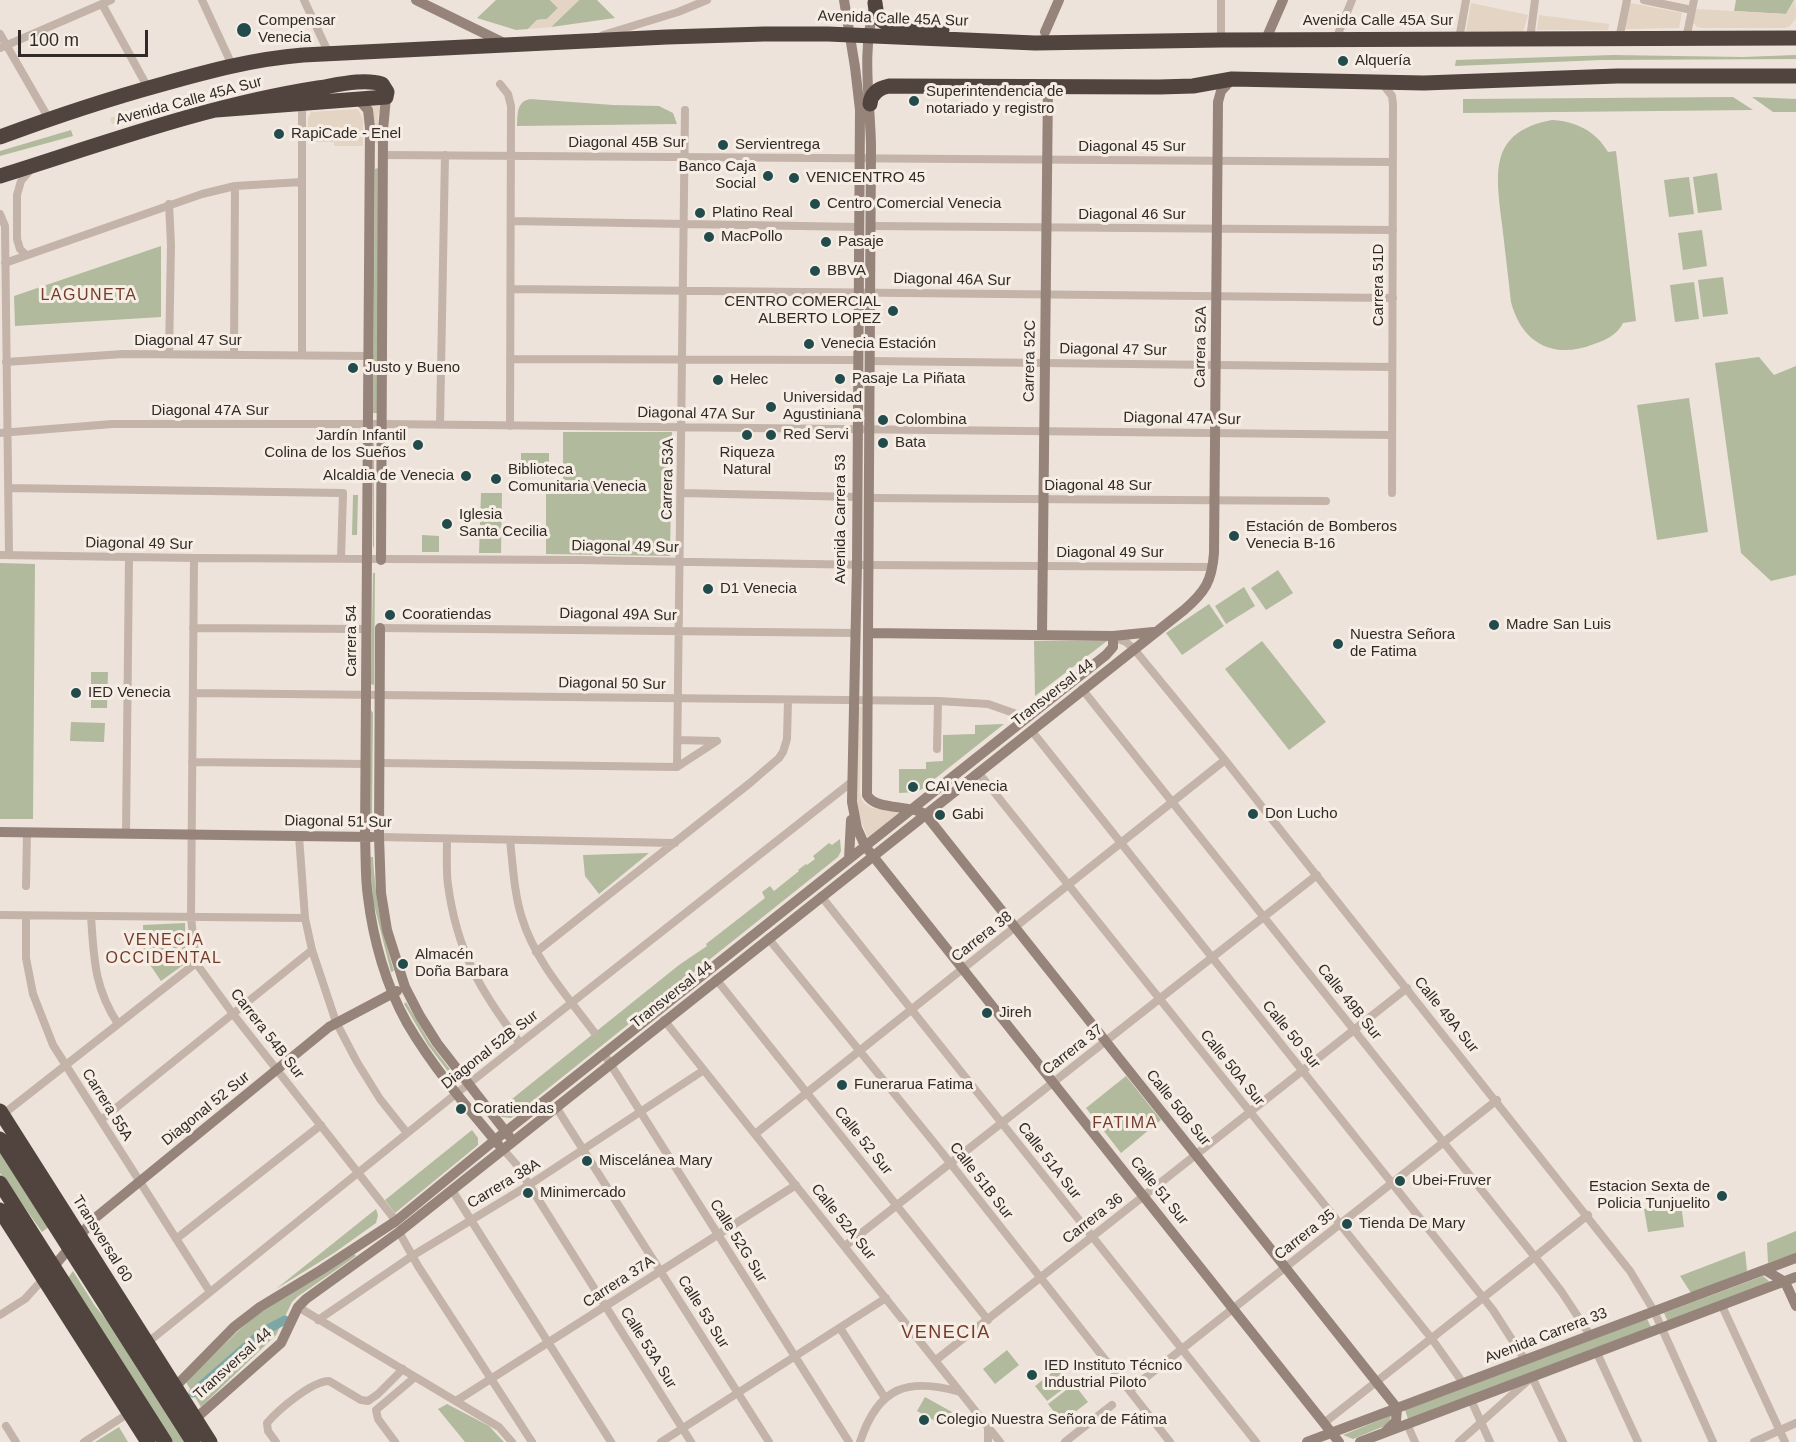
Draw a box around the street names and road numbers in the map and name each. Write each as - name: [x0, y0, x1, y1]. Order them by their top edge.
- street label: Avenida Calle 45A Sur: [817, 7, 969, 31]
- street label: Avenida Calle 45A Sur: [1303, 12, 1453, 30]
- street label: Avenida Calle 45A Sur: [114, 73, 264, 129]
- street label: Diagonal 45B Sur: [568, 134, 686, 152]
- street label: Diagonal 45 Sur: [1078, 138, 1186, 156]
- street label: Diagonal 46 Sur: [1078, 206, 1186, 224]
- street label: Carrera 51D: [1370, 244, 1388, 326]
- street label: Diagonal 46A Sur: [893, 270, 1011, 290]
- street label: Carrera 52A: [1191, 306, 1211, 388]
- street label: Carrera 52C: [1020, 320, 1040, 402]
- street label: Diagonal 47 Sur: [134, 332, 242, 350]
- street label: Diagonal 47 Sur: [1059, 340, 1167, 360]
- street label: Diagonal 47A Sur: [151, 402, 269, 420]
- street label: Diagonal 47A Sur: [637, 404, 755, 424]
- street label: Diagonal 47A Sur: [1123, 409, 1241, 429]
- street label: Carrera 53A: [658, 438, 678, 520]
- street label: Avenida Carrera 53: [832, 454, 850, 584]
- street label: Diagonal 48 Sur: [1044, 477, 1152, 495]
- street label: Diagonal 49 Sur: [85, 534, 193, 554]
- street label: Diagonal 49 Sur: [571, 537, 679, 557]
- street label: Diagonal 49 Sur: [1056, 544, 1164, 562]
- street label: Carrera 54: [343, 605, 361, 677]
- street label: Diagonal 49A Sur: [559, 605, 677, 625]
- street label: Transversal 44: [1009, 656, 1097, 730]
- street label: Diagonal 50 Sur: [558, 674, 666, 694]
- street label: Diagonal 51 Sur: [284, 812, 392, 832]
- street label: Carrera 38: [948, 908, 1016, 966]
- street label: Transversal 44: [628, 958, 716, 1032]
- street label: Calle 49B Sur: [1313, 960, 1385, 1044]
- street label: Calle 49A Sur: [1410, 973, 1482, 1057]
- street label: Carrera 54B Sur: [226, 985, 308, 1083]
- street label: Calle 50 Sur: [1258, 997, 1324, 1073]
- street label: Diagonal 52B Sur: [438, 1007, 542, 1093]
- street label: Carrera 37: [1039, 1021, 1107, 1079]
- street label: Calle 50A Sur: [1196, 1026, 1268, 1110]
- street label: Carrera 55A: [78, 1066, 136, 1144]
- street label: Calle 50B Sur: [1142, 1066, 1214, 1150]
- street label: Diagonal 52 Sur: [159, 1068, 253, 1150]
- street label: Calle 52 Sur: [830, 1103, 896, 1179]
- street label: Calle 51A Sur: [1013, 1119, 1085, 1203]
- street label: Calle 51B Sur: [945, 1139, 1017, 1223]
- street label: Calle 51 Sur: [1126, 1153, 1192, 1229]
- street label: Carrera 38A: [464, 1155, 544, 1213]
- street label: Calle 52A Sur: [807, 1180, 879, 1264]
- street label: Carrera 36: [1059, 1190, 1127, 1248]
- street label: Transversal 60: [68, 1192, 136, 1286]
- street label: Calle 52G Sur: [705, 1196, 771, 1286]
- street label: Carrera 35: [1271, 1206, 1339, 1264]
- street label: Carrera 37A: [580, 1252, 658, 1312]
- street label: Calle 53 Sur: [673, 1272, 733, 1352]
- street label: Calle 53A Sur: [616, 1304, 680, 1392]
- street label: Avenida Carrera 33: [1482, 1304, 1610, 1368]
- street label: Transversal 44: [190, 1324, 276, 1404]

